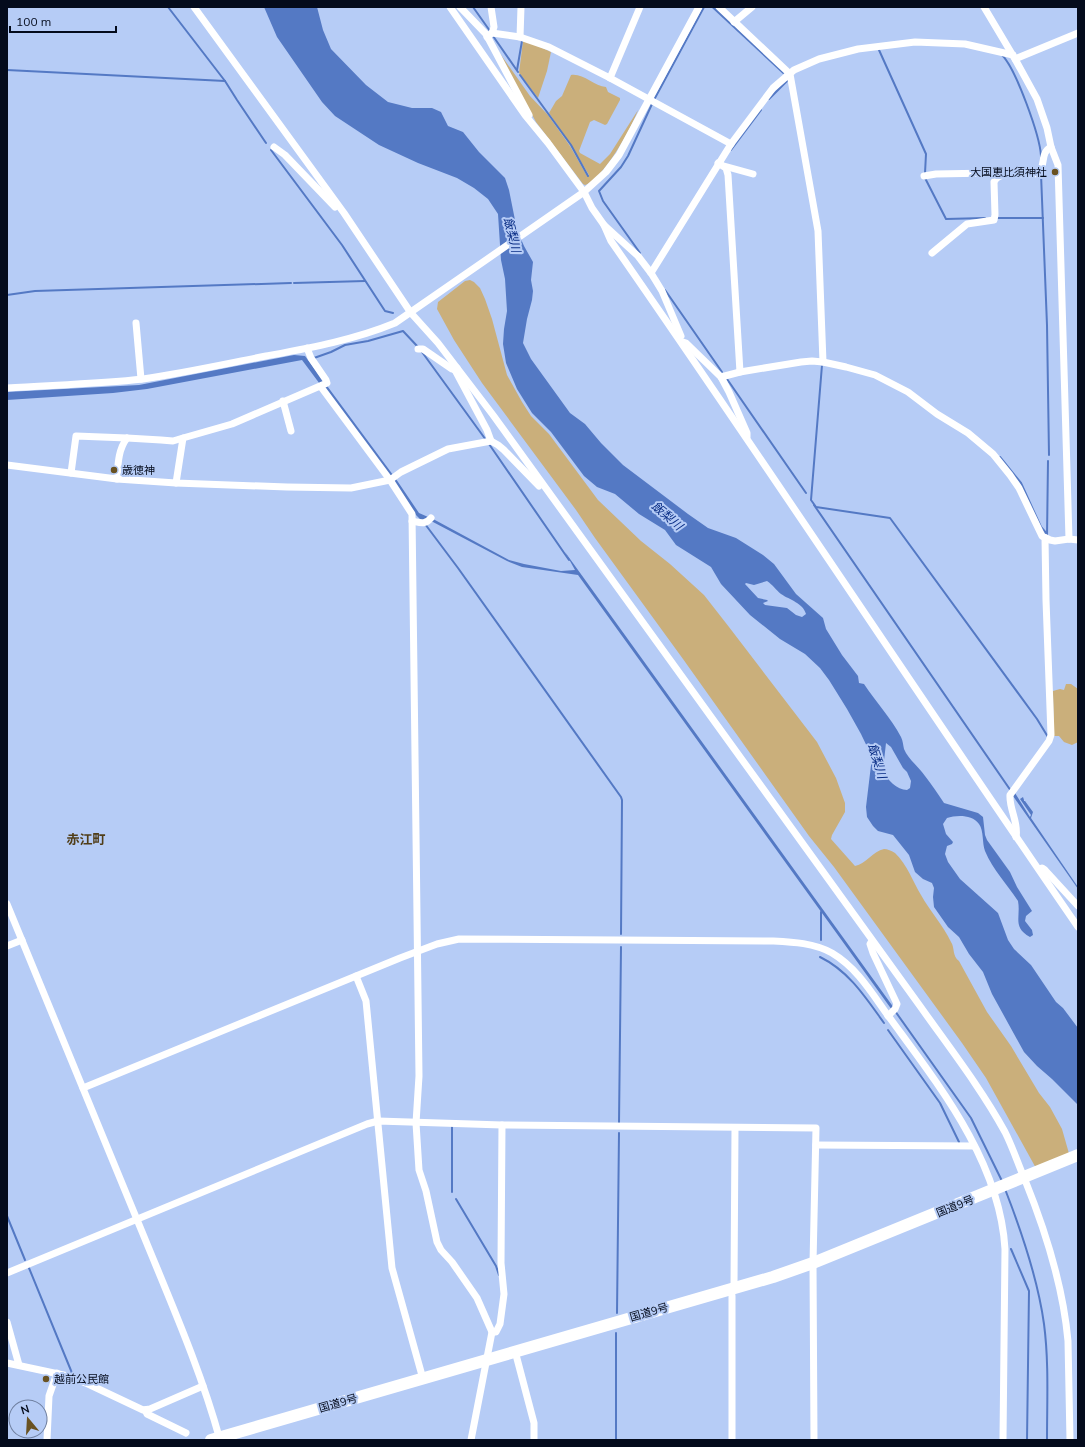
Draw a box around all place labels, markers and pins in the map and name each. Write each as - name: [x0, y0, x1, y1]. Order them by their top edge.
- place label: 大国恵比須神社: [970, 165, 1047, 179]
- marker: 大国恵比須神社: [1050, 167, 1060, 177]
- place label: 歳徳神: [122, 463, 155, 477]
- marker: 歳徳神: [109, 465, 119, 475]
- place label: 越前公民館: [54, 1372, 109, 1386]
- marker: 越前公民館: [41, 1374, 51, 1384]

